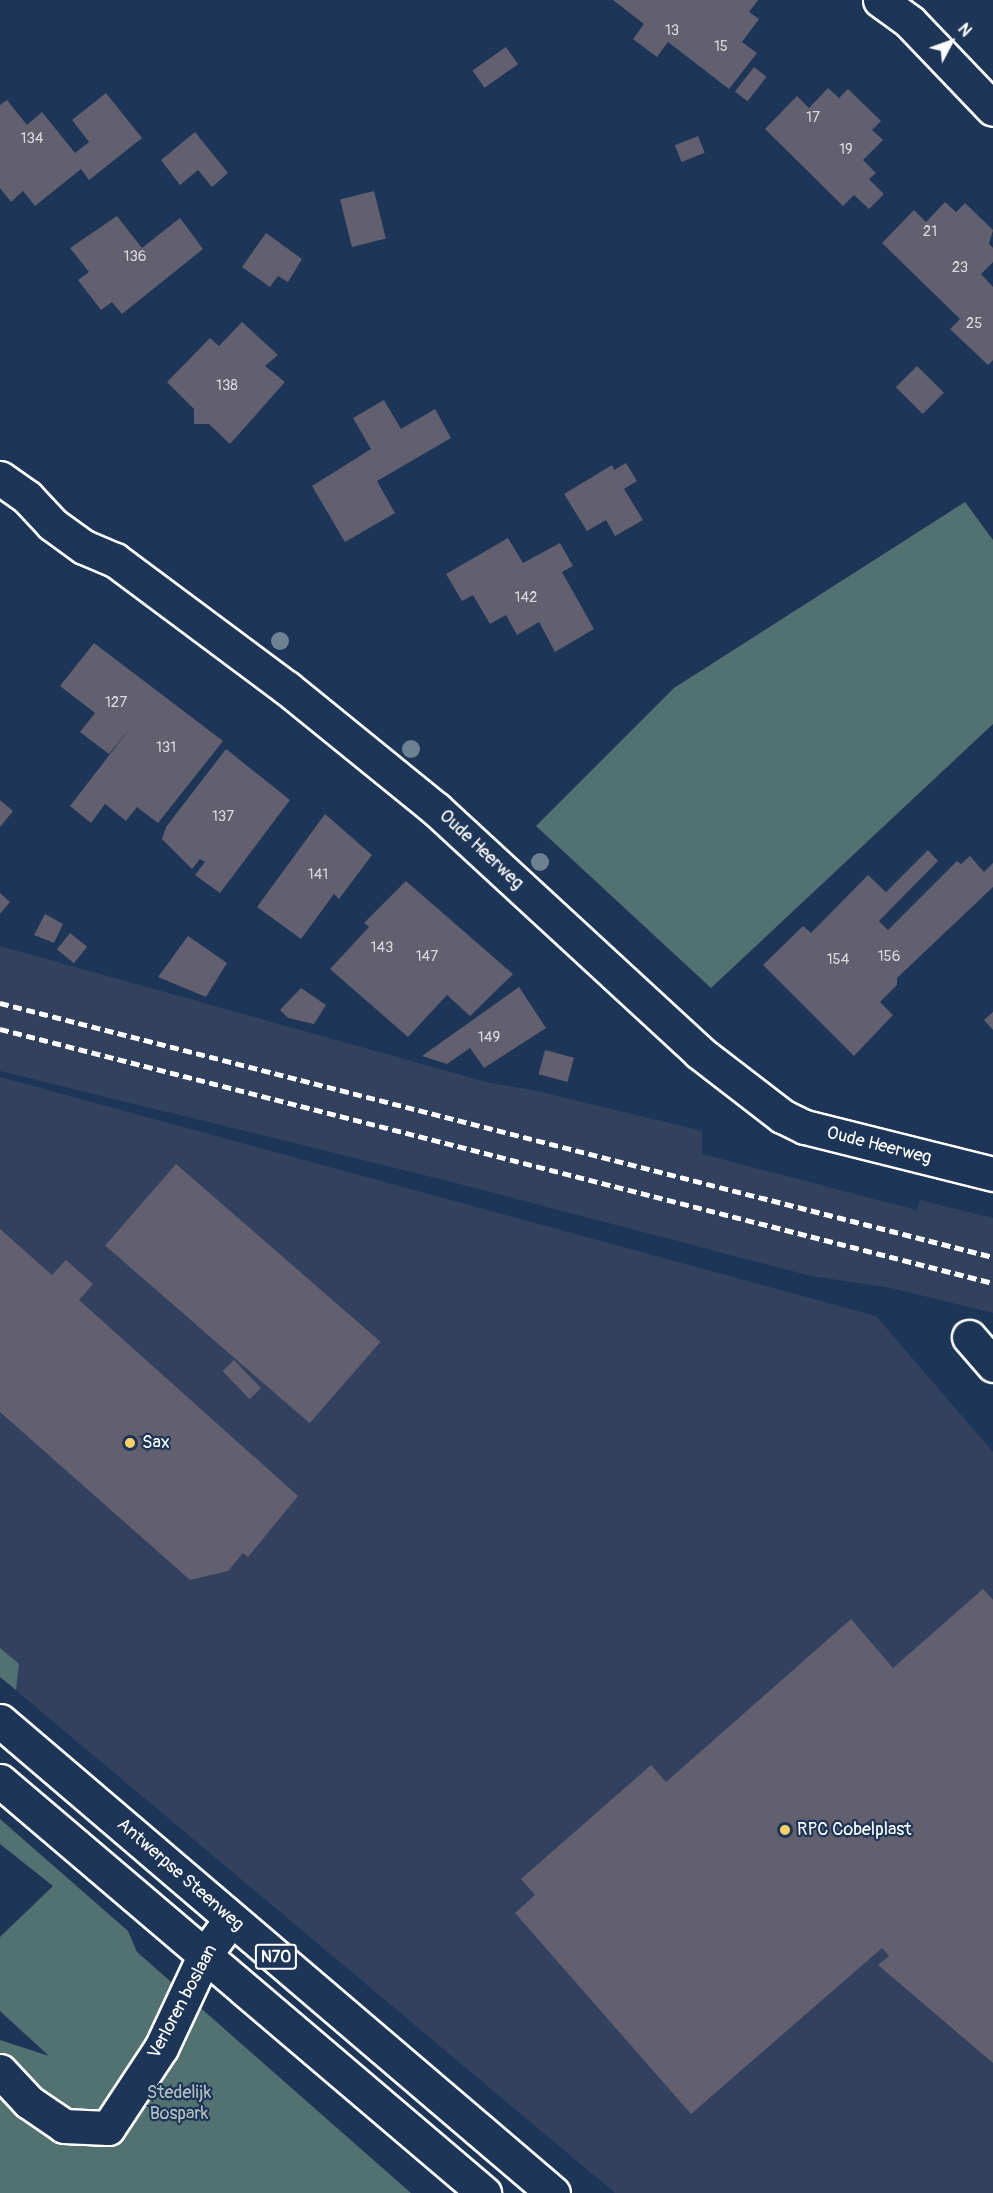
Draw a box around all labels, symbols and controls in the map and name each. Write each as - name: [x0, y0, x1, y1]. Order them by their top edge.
- north arrow: [921, 12, 981, 72]
- text: N: [953, 20, 976, 41]
- house number: 13: [665, 22, 679, 40]
- house number: 15: [714, 38, 728, 56]
- house number: 17: [806, 109, 820, 127]
- house number: 134: [21, 130, 43, 148]
- house number: 19: [839, 141, 853, 159]
- house number: 21: [923, 223, 937, 241]
- house number: 136: [124, 248, 146, 266]
- house number: 23: [952, 259, 968, 277]
- house number: 25: [966, 315, 982, 333]
- house number: 138: [216, 377, 238, 395]
- house number: 142: [515, 589, 537, 607]
- house number: 127: [105, 694, 127, 712]
- house number: 131: [156, 739, 176, 757]
- street label: Oude Heerweg: [434, 806, 528, 894]
- house number: 137: [212, 808, 234, 826]
- house number: 141: [308, 866, 328, 884]
- house number: 143: [371, 939, 393, 957]
- house number: 147: [416, 948, 438, 966]
- house number: 156: [878, 948, 900, 966]
- house number: 154: [827, 951, 849, 969]
- house number: 149: [478, 1029, 500, 1047]
- street label: Oude Heerweg: [824, 1123, 934, 1169]
- place label: Sax: [142, 1432, 170, 1454]
- marker: Sax: [123, 1436, 137, 1450]
- street label: Antwerpse Steenweg: [112, 1814, 248, 1936]
- place label: RPC Cobelplast: [797, 1819, 912, 1841]
- marker: RPC Cobelplast: [778, 1823, 792, 1837]
- street label: Verloren boslaan: [144, 1941, 222, 2063]
- road number: N70: [254, 1944, 298, 1970]
- park label: Stedelijk Bospark: [147, 2083, 211, 2126]

